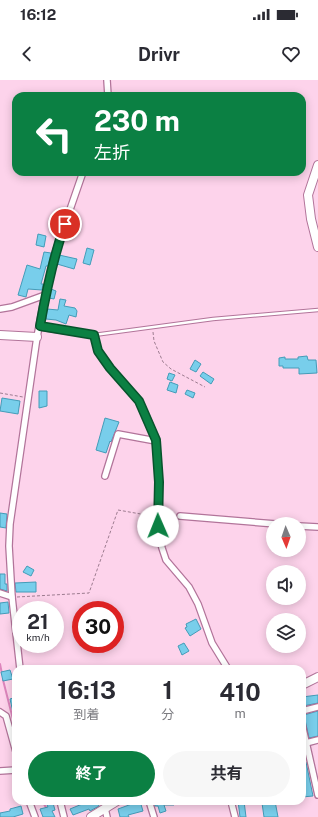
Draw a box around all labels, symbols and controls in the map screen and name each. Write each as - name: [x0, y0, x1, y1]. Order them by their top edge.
- text: 16:12: [20, 6, 56, 23]
- icon: back: [16, 43, 38, 65]
- icon: heart: [280, 43, 302, 65]
- text: Drivr: [138, 44, 180, 65]
- text: 230 m: [94, 104, 180, 137]
- icon: left: [28, 108, 80, 160]
- text: 左折: [94, 142, 130, 163]
- pin: [48, 207, 82, 241]
- icon: arrive: [54, 213, 76, 235]
- position arrow: [137, 505, 179, 547]
- north arrow: [266, 517, 306, 557]
- map controls: [266, 517, 306, 653]
- button: sound: [266, 565, 306, 605]
- speed limit sign: 30: [72, 601, 124, 653]
- text: 21: [27, 610, 49, 634]
- button: layers: [266, 613, 306, 653]
- text: km/h: [26, 631, 50, 643]
- text: 16:13: [57, 676, 116, 704]
- text: 1: [163, 676, 173, 704]
- text: 410: [219, 678, 261, 706]
- text: m: [234, 706, 246, 721]
- text: 到着: [74, 707, 100, 722]
- text: 分: [161, 707, 174, 722]
- button: 終了: [28, 751, 155, 797]
- button: 共有: [163, 751, 290, 797]

